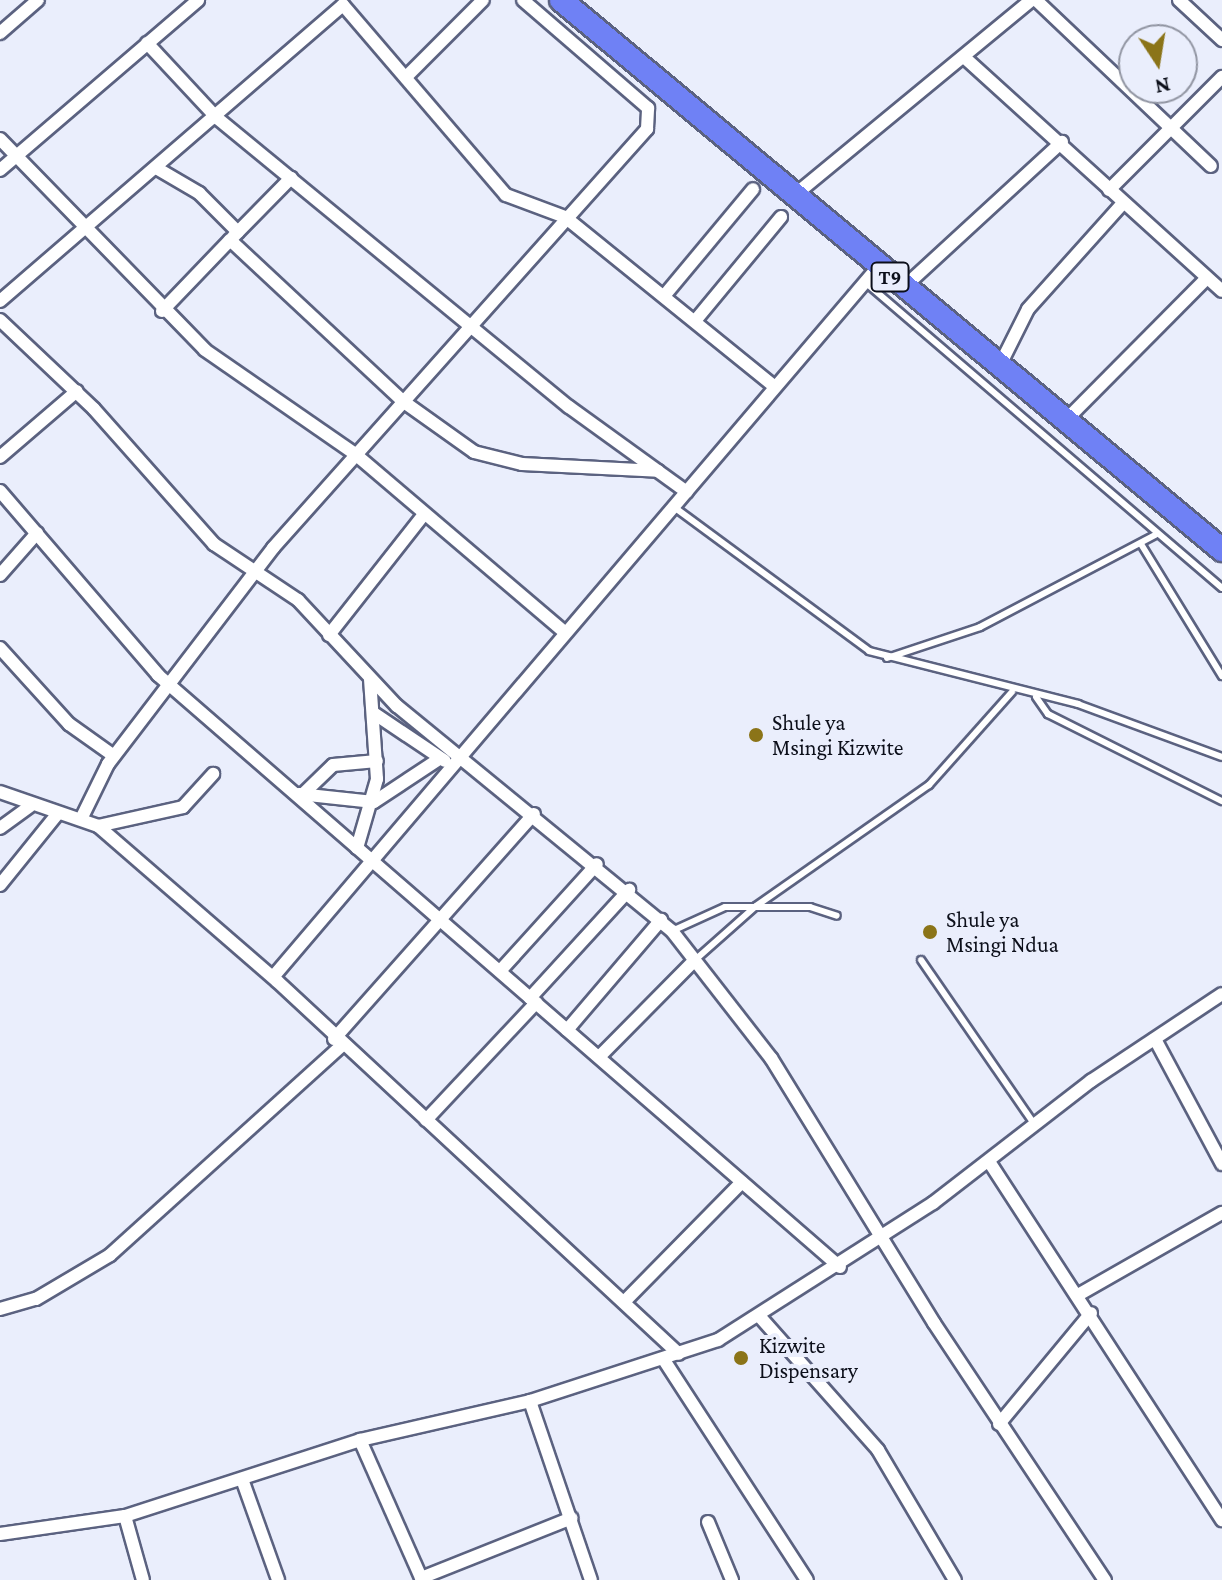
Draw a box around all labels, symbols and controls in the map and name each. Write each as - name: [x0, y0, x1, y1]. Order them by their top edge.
- north arrow: [1118, 24, 1198, 104]
- text: N: [1153, 72, 1173, 100]
- road number: T9: [870, 261, 910, 293]
- place label: Shule ya Msingi Kizwite: [772, 709, 903, 760]
- marker: Shule ya Msingi Kizwite: [747, 726, 765, 744]
- place label: Shule ya Msingi Ndua: [946, 906, 1059, 958]
- marker: Shule ya Msingi Ndua: [921, 923, 939, 941]
- place label: Kizwite Dispensary: [759, 1332, 858, 1384]
- marker: Kizwite Dispensary: [730, 1347, 752, 1369]

